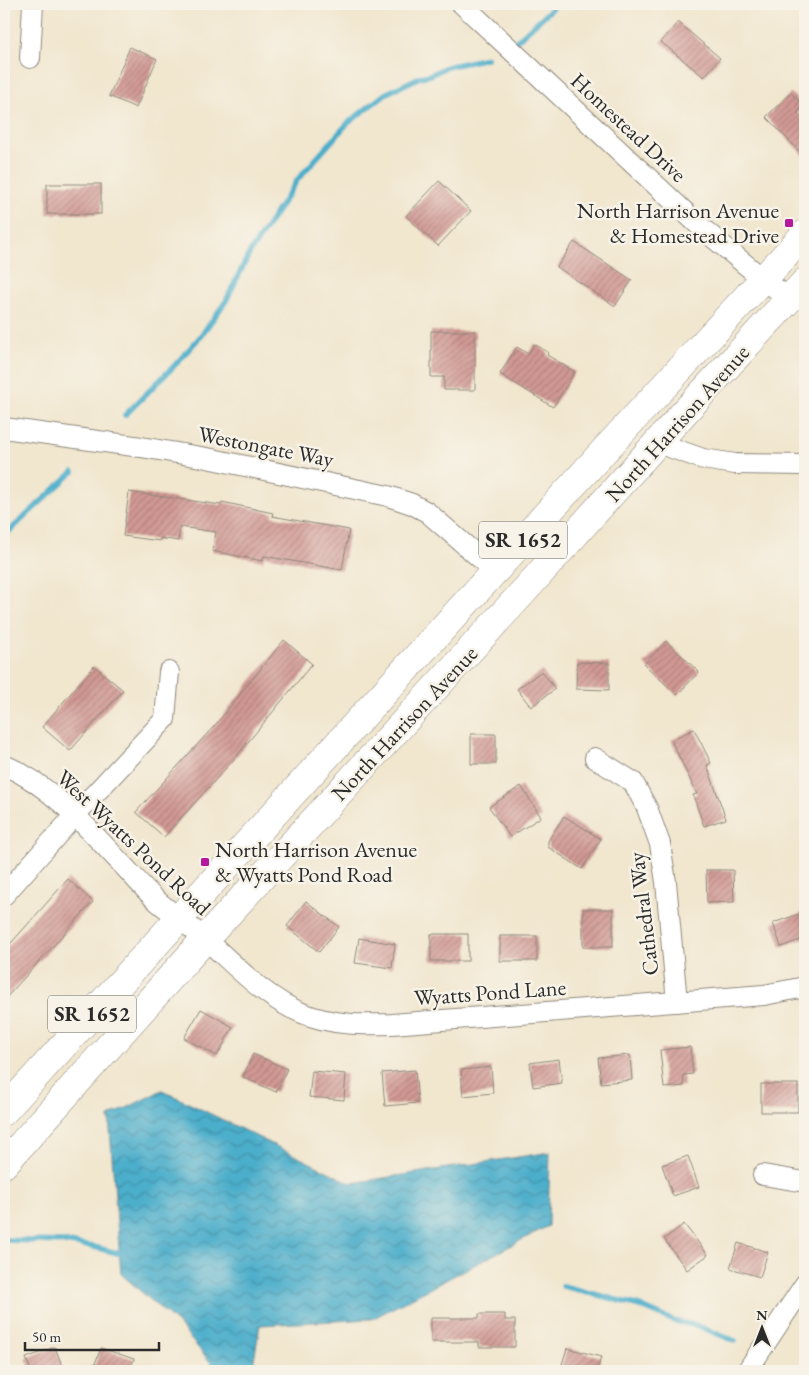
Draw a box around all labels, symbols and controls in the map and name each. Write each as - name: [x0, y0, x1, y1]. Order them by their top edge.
- street label: Homestead Drive: [565, 66, 693, 189]
- place label: North Harrison Avenue & Homestead Drive: [577, 196, 779, 250]
- marker: North Harrison Avenue & Homestead Drive: [783, 217, 795, 229]
- street label: North Harrison Avenue: [599, 338, 756, 508]
- street label: Westongate Way: [196, 419, 336, 474]
- road number: SR 1652: [479, 522, 567, 558]
- street label: North Harrison Avenue: [325, 639, 484, 807]
- street label: West Wyatts Pond Road: [50, 763, 218, 922]
- place label: North Harrison Avenue & Wyatts Pond Road: [215, 835, 418, 889]
- street label: Cathedral Way: [622, 850, 665, 977]
- marker: North Harrison Avenue & Wyatts Pond Road: [199, 856, 211, 868]
- street label: Wyatts Pond Lane: [413, 973, 567, 1012]
- road number: SR 1652: [48, 996, 136, 1032]
- north arrow: [736, 1302, 786, 1352]
- text: N: [756, 1306, 768, 1324]
- scale bar: [25, 1320, 159, 1352]
- text: 50 m: [32, 1327, 61, 1346]

